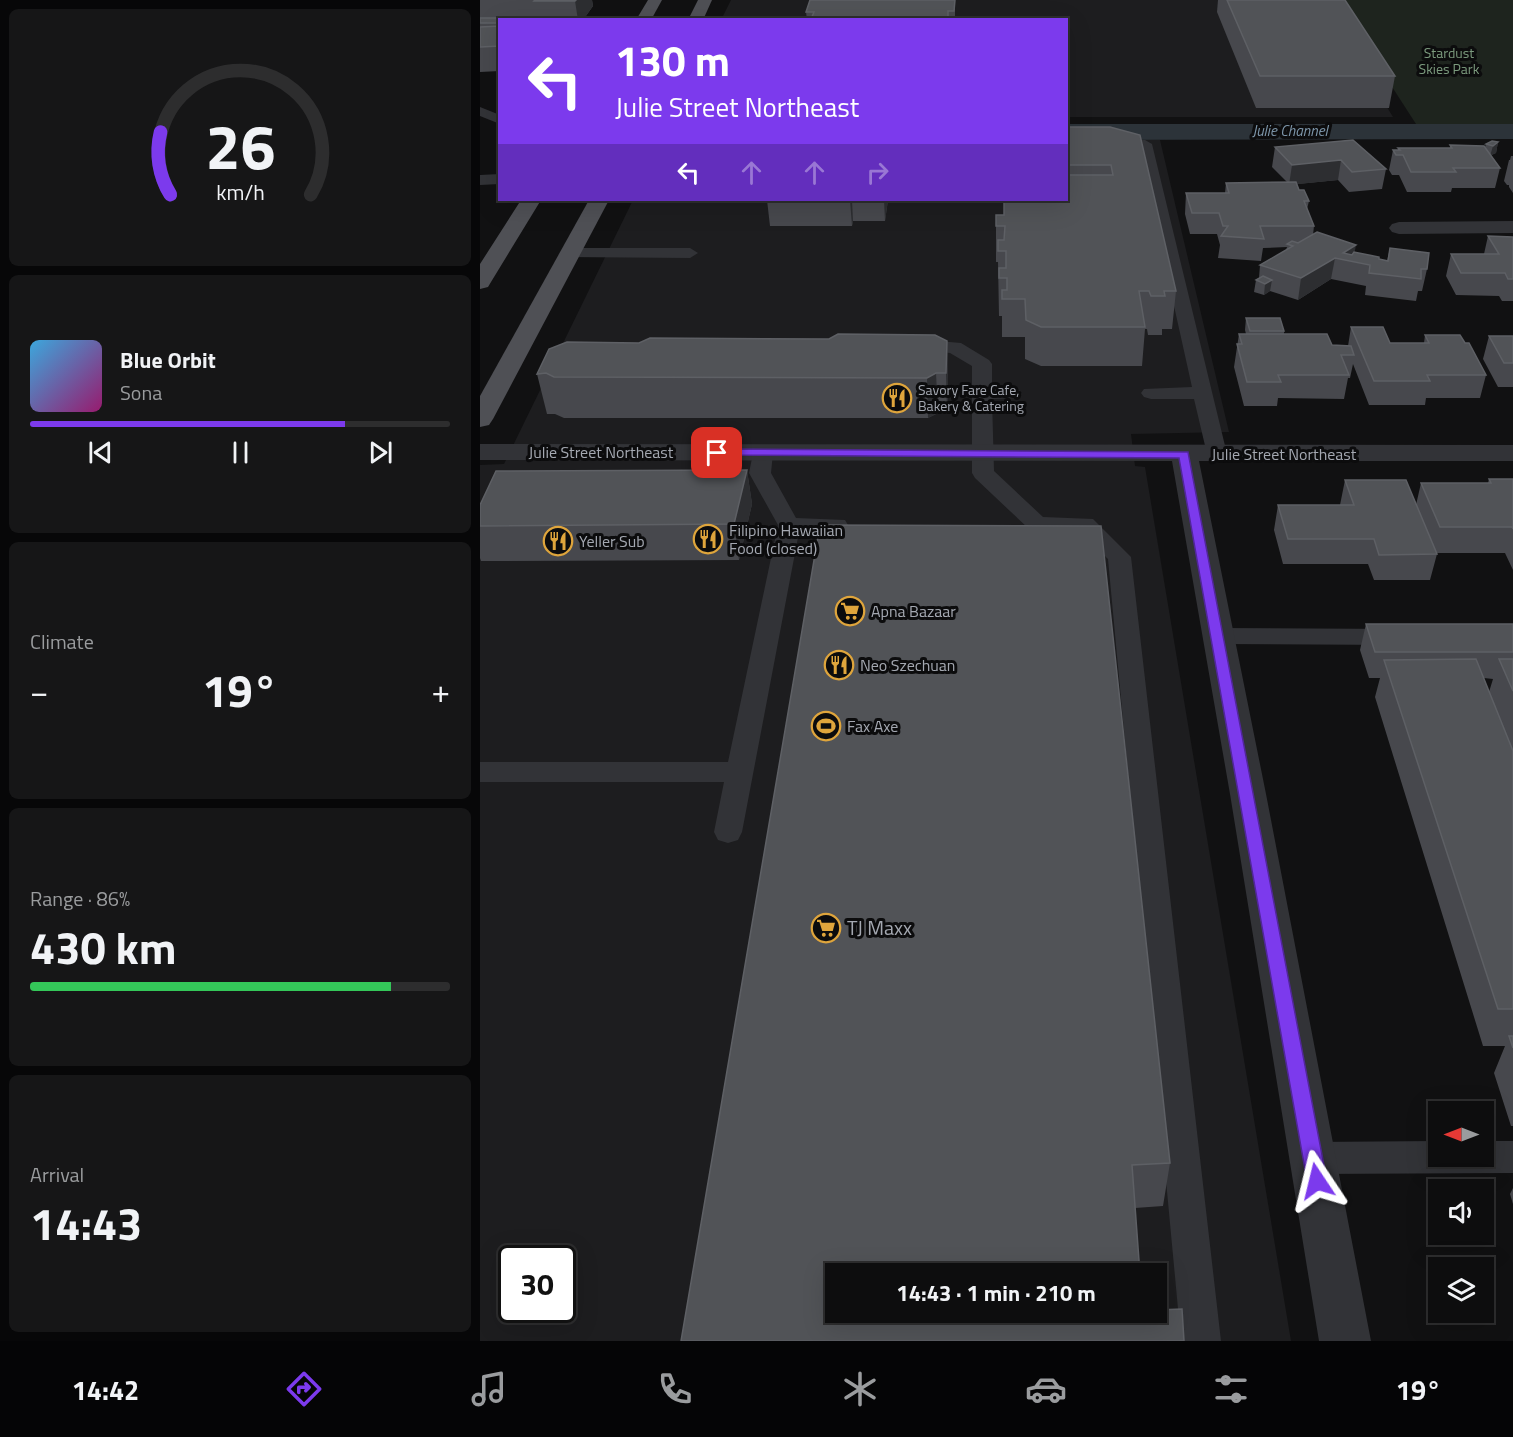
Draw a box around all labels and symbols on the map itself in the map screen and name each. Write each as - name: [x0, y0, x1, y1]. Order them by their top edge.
- park label: Stardust Skies Park: [1419, 42, 1480, 79]
- water label: Julie Channel: [1252, 119, 1330, 142]
- place label: Savory Fare Cafe, Bakery & Catering: [918, 379, 1024, 416]
- restaurant icon: Savory Fare Cafe, Bakery & Catering: [881, 382, 913, 414]
- pin: [691, 427, 742, 478]
- street label: Julie Street Northeast: [529, 440, 674, 464]
- street label: Julie Street Northeast: [1212, 442, 1357, 466]
- place label: Filipino Hawaiian Food (closed): [729, 518, 843, 560]
- restaurant icon: Filipino Hawaiian Food (closed): [692, 523, 724, 555]
- restaurant icon: Yeller Sub: [542, 525, 574, 557]
- place label: Yeller Sub: [579, 529, 645, 553]
- supermarket icon: Apna Bazaar: [834, 595, 866, 627]
- place label: Apna Bazaar: [871, 599, 956, 623]
- restaurant icon: Neo Szechuan: [823, 649, 855, 681]
- place label: Neo Szechuan: [860, 653, 955, 677]
- sports icon: Fax Axe: [810, 710, 842, 742]
- place label: Fax Axe: [847, 714, 898, 738]
- supermarket icon: TJ Maxx: [810, 912, 842, 944]
- place label: TJ Maxx: [847, 912, 912, 943]
- north arrow: [1428, 1101, 1494, 1167]
- position arrow: [1285, 1149, 1349, 1213]
- speed limit sign: 30: [498, 1245, 576, 1323]

